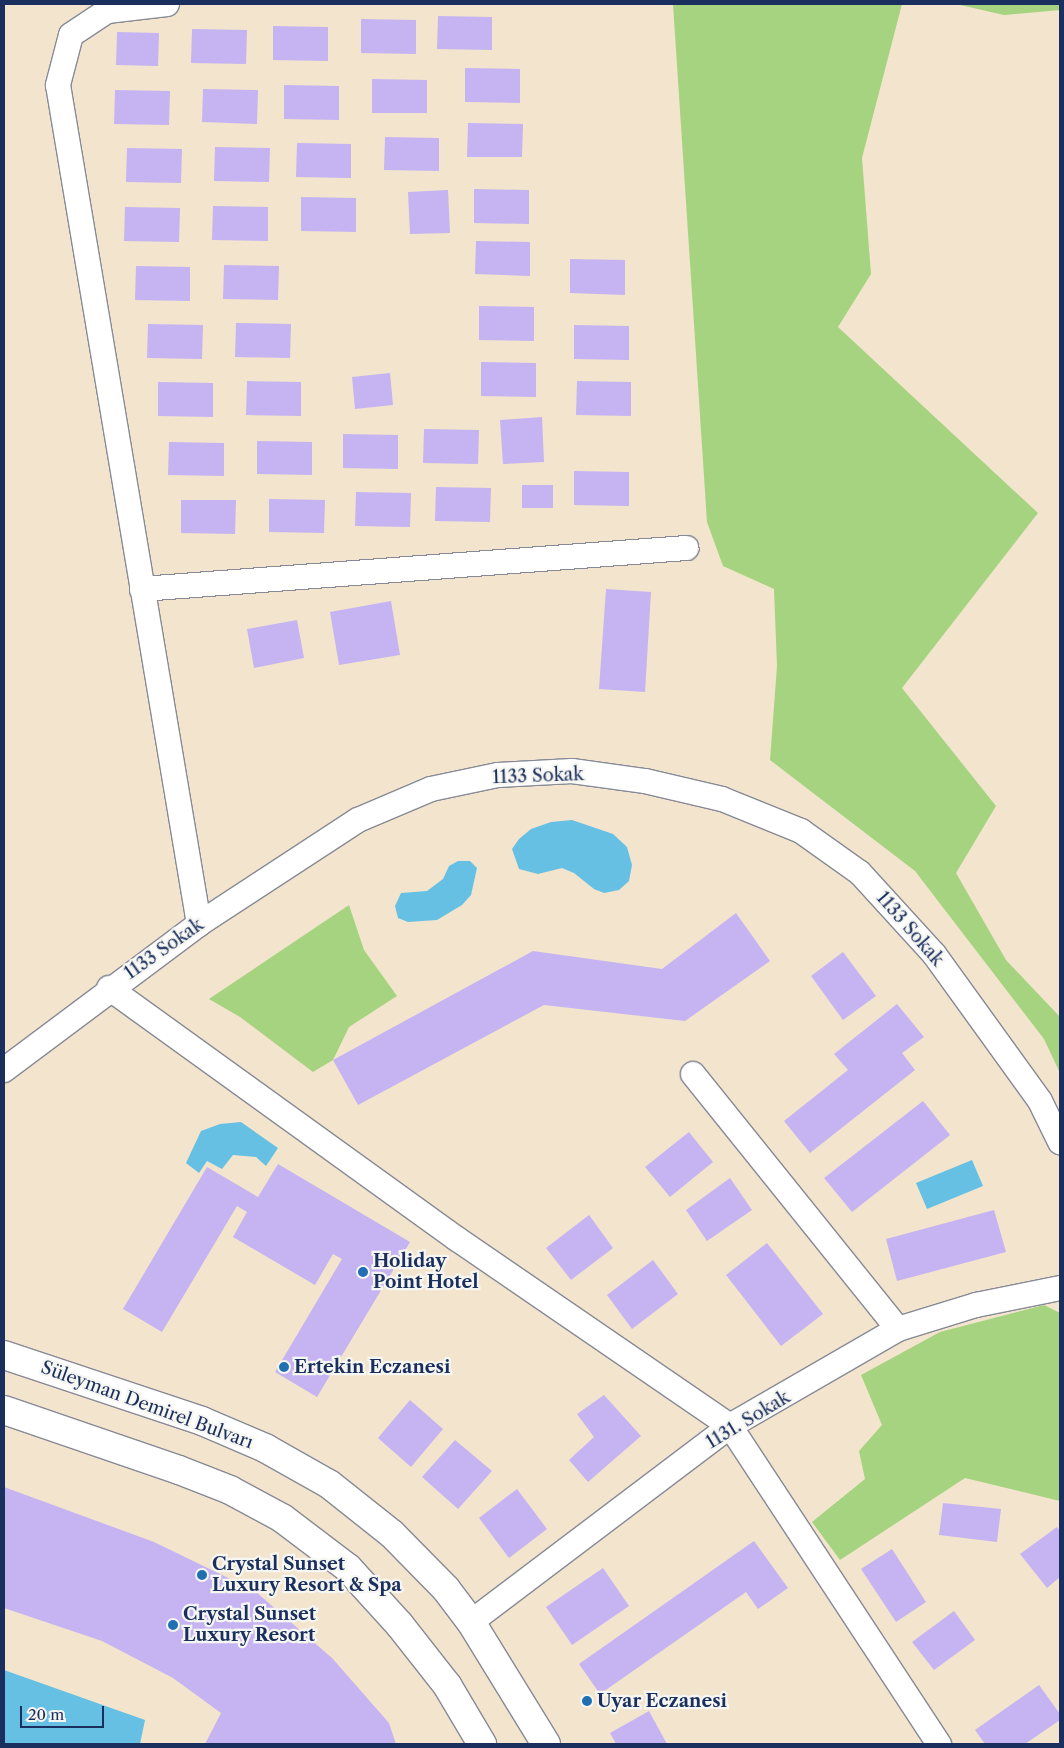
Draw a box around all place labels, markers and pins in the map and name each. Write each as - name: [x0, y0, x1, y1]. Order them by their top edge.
- place label: Holiday Point Hotel: [373, 1251, 479, 1294]
- marker: Holiday Point Hotel: [357, 1266, 369, 1278]
- place label: Ertekin Eczanesi: [294, 1356, 450, 1378]
- marker: Ertekin Eczanesi: [278, 1361, 290, 1373]
- place label: Crystal Sunset Luxury Resort & Spa: [212, 1554, 402, 1596]
- marker: Crystal Sunset Luxury Resort & Spa: [196, 1569, 208, 1581]
- place label: Crystal Sunset Luxury Resort: [183, 1604, 316, 1646]
- marker: Crystal Sunset Luxury Resort: [167, 1619, 179, 1631]
- place label: Uyar Eczanesi: [597, 1690, 727, 1712]
- marker: Uyar Eczanesi: [581, 1695, 593, 1707]

